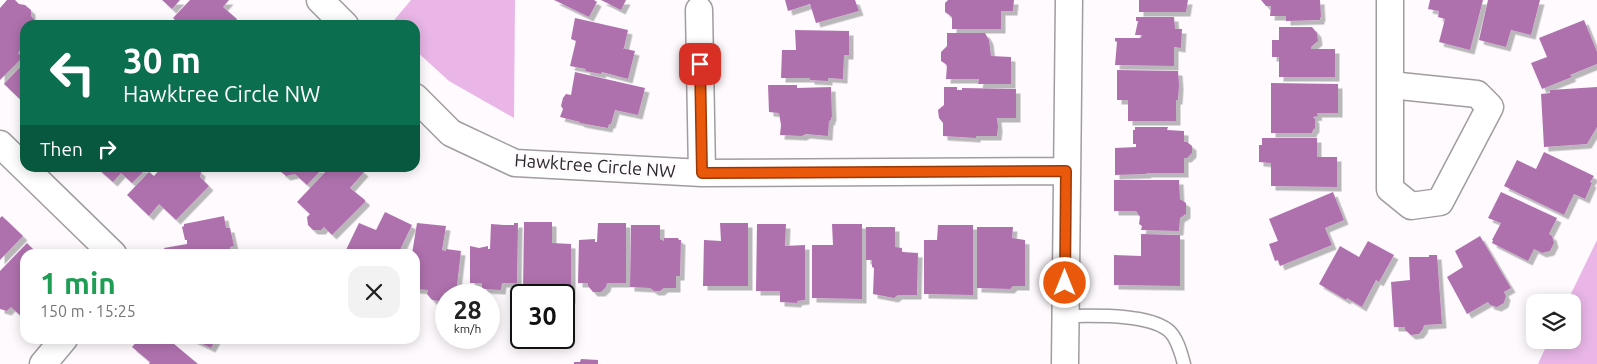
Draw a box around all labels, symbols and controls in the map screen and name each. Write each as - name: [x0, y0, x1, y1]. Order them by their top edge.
- icon: left: [40, 40, 105, 105]
- text: 30 m: [123, 40, 201, 80]
- pin: [679, 43, 721, 85]
- icon: arrive: [686, 50, 714, 78]
- text: Hawktree Circle NW: [123, 81, 320, 106]
- icon: right: [93, 135, 121, 163]
- text: Then: [40, 138, 83, 160]
- street label: Hawktree Circle NW: [514, 149, 677, 181]
- position arrow: [1038, 256, 1090, 308]
- text: 1 min: [40, 266, 116, 300]
- button: close: [348, 266, 400, 318]
- speed limit sign: 30: [510, 284, 575, 349]
- map controls: [1526, 294, 1581, 349]
- button: layers: [1526, 294, 1581, 349]
- text: 28: [453, 296, 482, 324]
- text: 150 m · 15:25: [40, 302, 136, 320]
- text: km/h: [454, 322, 481, 335]

